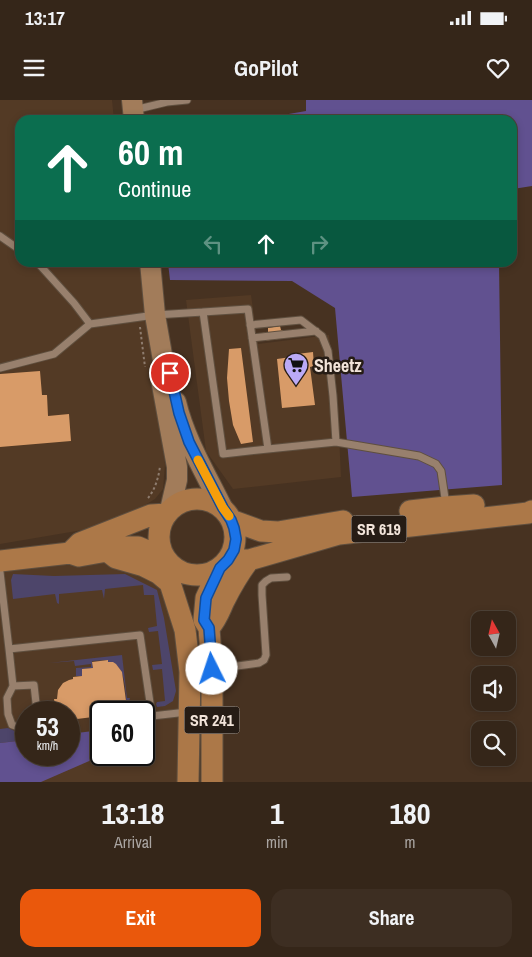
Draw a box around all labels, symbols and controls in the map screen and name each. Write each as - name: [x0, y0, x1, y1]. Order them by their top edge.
- text: 13:17: [25, 5, 65, 31]
- text: GoPilot: [234, 53, 298, 83]
- icon: menu: [20, 54, 48, 82]
- icon: heart: [484, 54, 512, 82]
- text: 60 m: [118, 129, 183, 176]
- icon: ahead: [35, 135, 100, 200]
- text: Continue: [118, 174, 191, 204]
- icon: left: [199, 230, 227, 258]
- icon: ahead: [252, 230, 280, 258]
- icon: right: [305, 230, 333, 258]
- pin: [149, 352, 191, 394]
- supermarket icon: Sheetz: [283, 352, 309, 386]
- place label: Sheetz: [314, 353, 362, 378]
- icon: arrive: [156, 359, 184, 387]
- road number: SR 619: [352, 516, 406, 542]
- north arrow: [471, 611, 516, 656]
- map controls: [471, 611, 516, 766]
- position arrow: [185, 642, 237, 694]
- button: sound: [471, 666, 516, 711]
- speed limit sign: 60: [90, 701, 155, 766]
- road number: SR 241: [184, 706, 240, 734]
- text: 53: [36, 710, 59, 744]
- button: search: [471, 721, 516, 766]
- text: km/h: [37, 738, 58, 754]
- text: 13:18: [102, 793, 164, 833]
- text: 1: [270, 793, 284, 833]
- text: 180: [389, 793, 430, 833]
- text: Arrival: [114, 831, 152, 853]
- text: min: [266, 831, 288, 853]
- text: m: [404, 831, 415, 853]
- button: Exit: [20, 889, 261, 947]
- button: Share: [271, 889, 512, 947]

